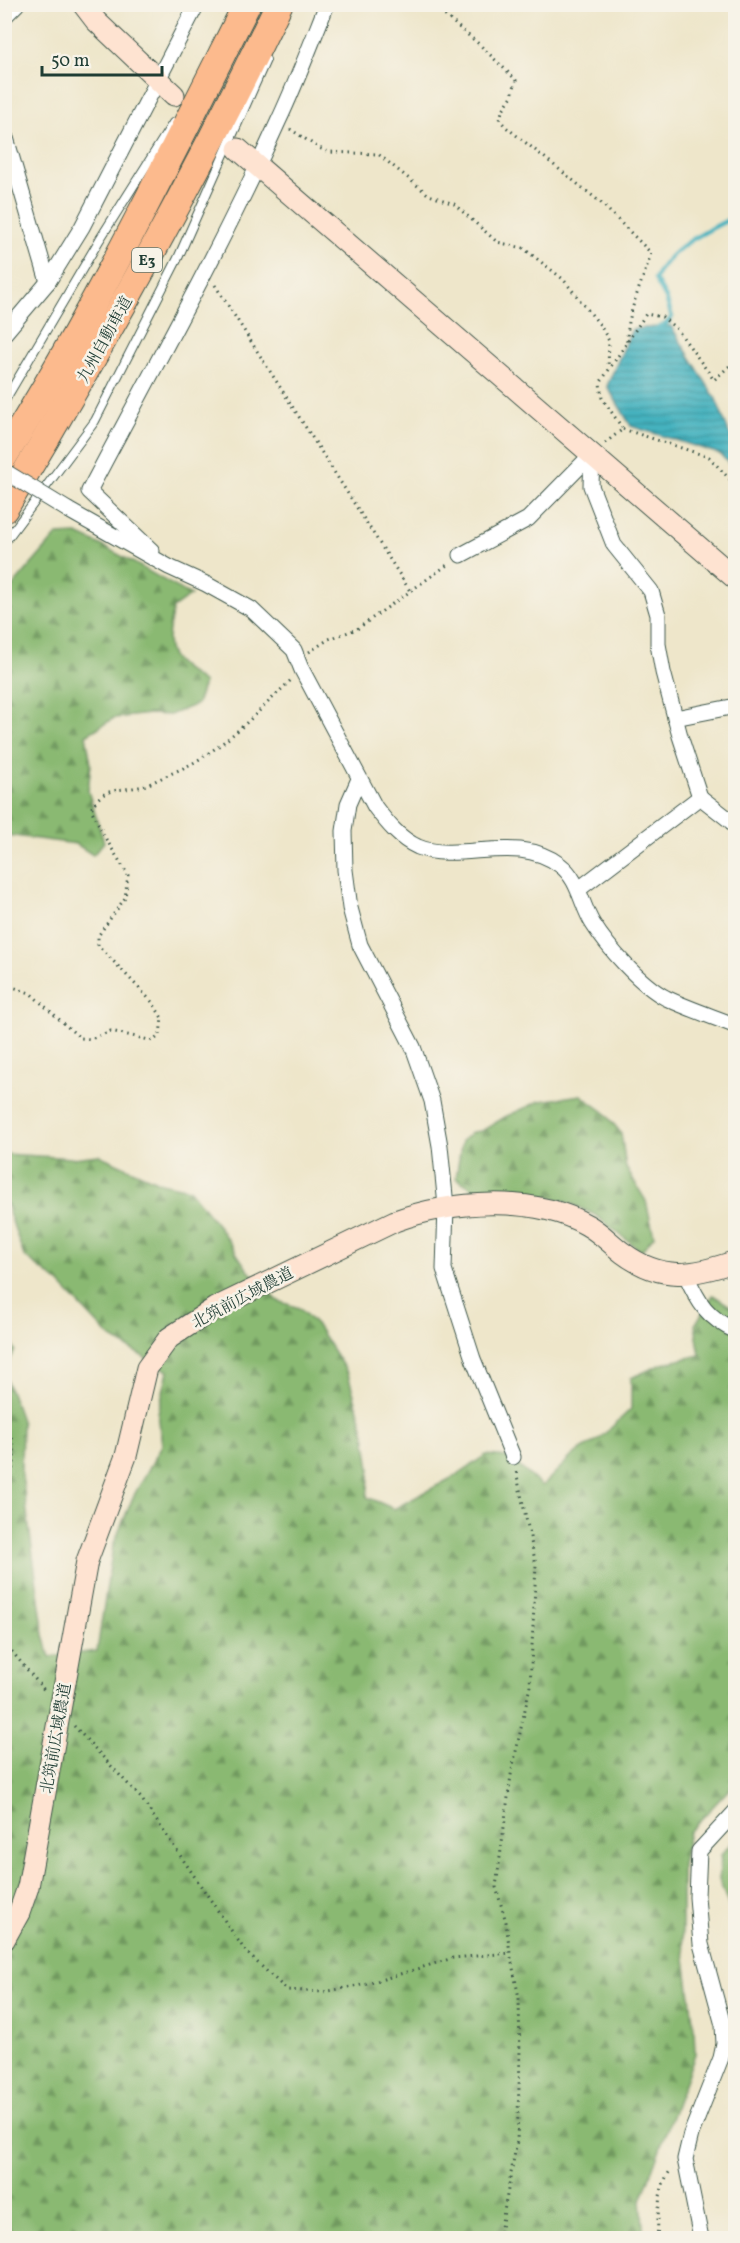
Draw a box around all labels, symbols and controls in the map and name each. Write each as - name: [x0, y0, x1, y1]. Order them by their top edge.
- scale bar: [42, 39, 162, 77]
- text: 50 m: [51, 49, 90, 74]
- road number: E3: [132, 248, 162, 272]
- street label: 九州自動車道: [73, 293, 139, 387]
- street label: 北筑前広域農道: [188, 1263, 298, 1335]
- street label: 北筑前広域農道: [36, 1681, 78, 1795]

